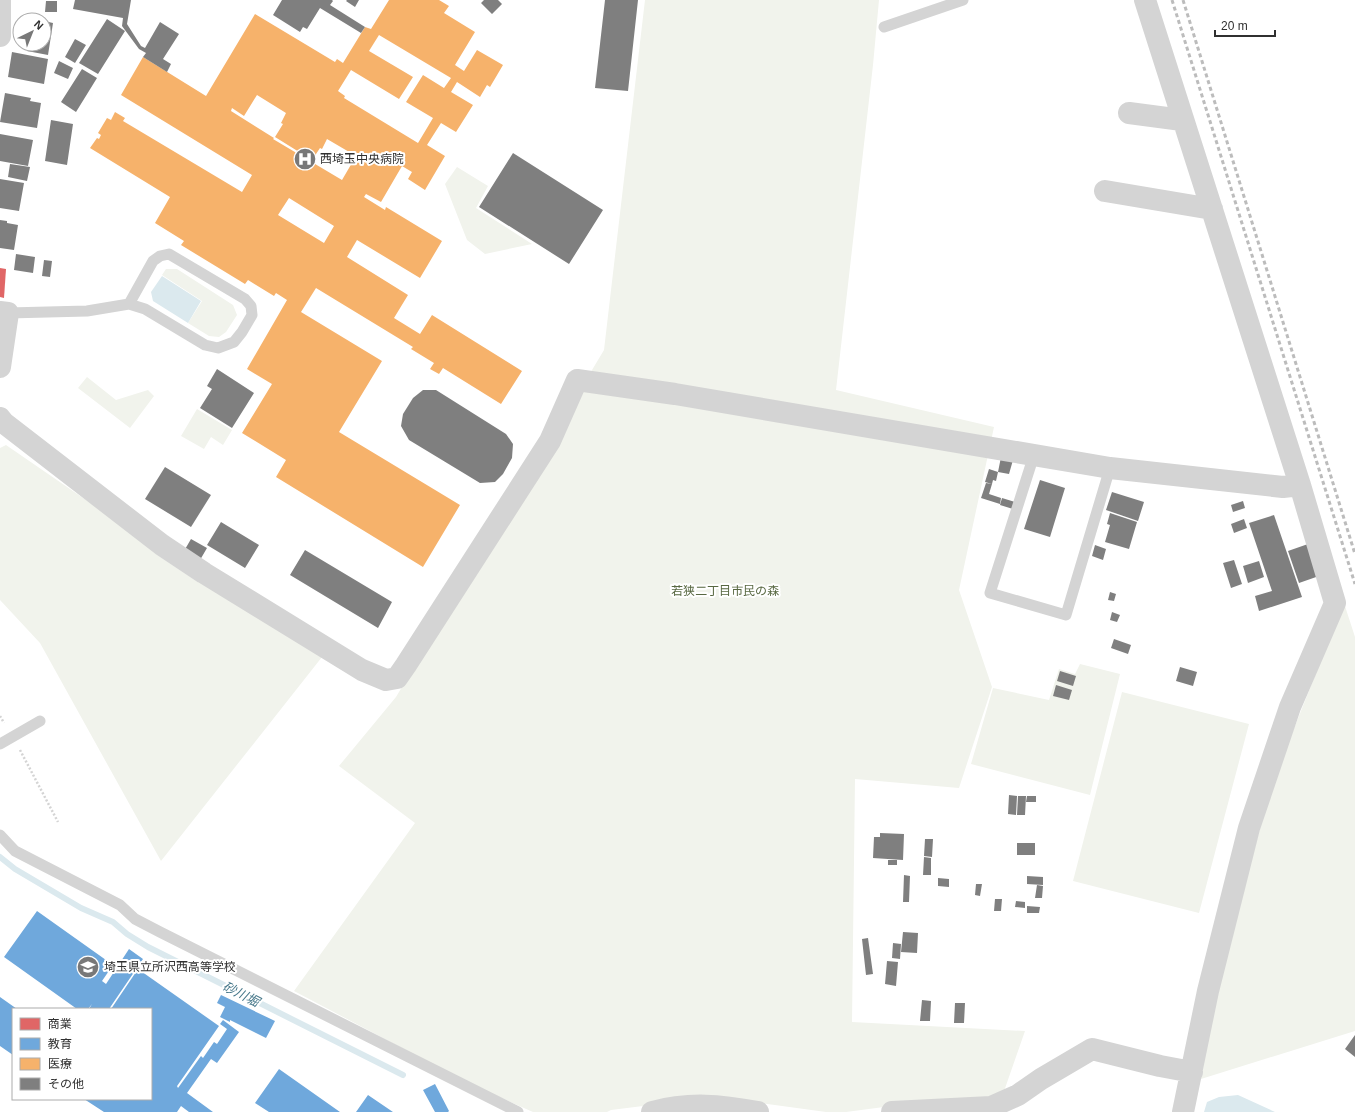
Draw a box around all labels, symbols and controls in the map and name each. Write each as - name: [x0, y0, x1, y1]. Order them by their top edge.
- north arrow: [12, 12, 52, 52]
- scale bar: [1215, 12, 1275, 38]
- text: N: [32, 18, 46, 32]
- text: 20 m: [1221, 19, 1248, 33]
- hospital icon: 西埼玉中央病院: [292, 146, 318, 172]
- place label: 西埼玉中央病院: [320, 152, 404, 166]
- park label: 若狭二丁目市民の森: [671, 584, 779, 598]
- school or university icon: 埼玉県立所沢西高等学校: [75, 954, 101, 980]
- place label: 埼玉県立所沢西高等学校: [104, 960, 236, 974]
- water label: 砂川堀: [220, 978, 264, 1010]
- legend: [12, 1008, 152, 1100]
- text: 商業: [48, 1017, 72, 1031]
- text: 教育: [48, 1037, 72, 1051]
- text: 医療: [48, 1057, 72, 1071]
- text: その他: [48, 1077, 84, 1091]

